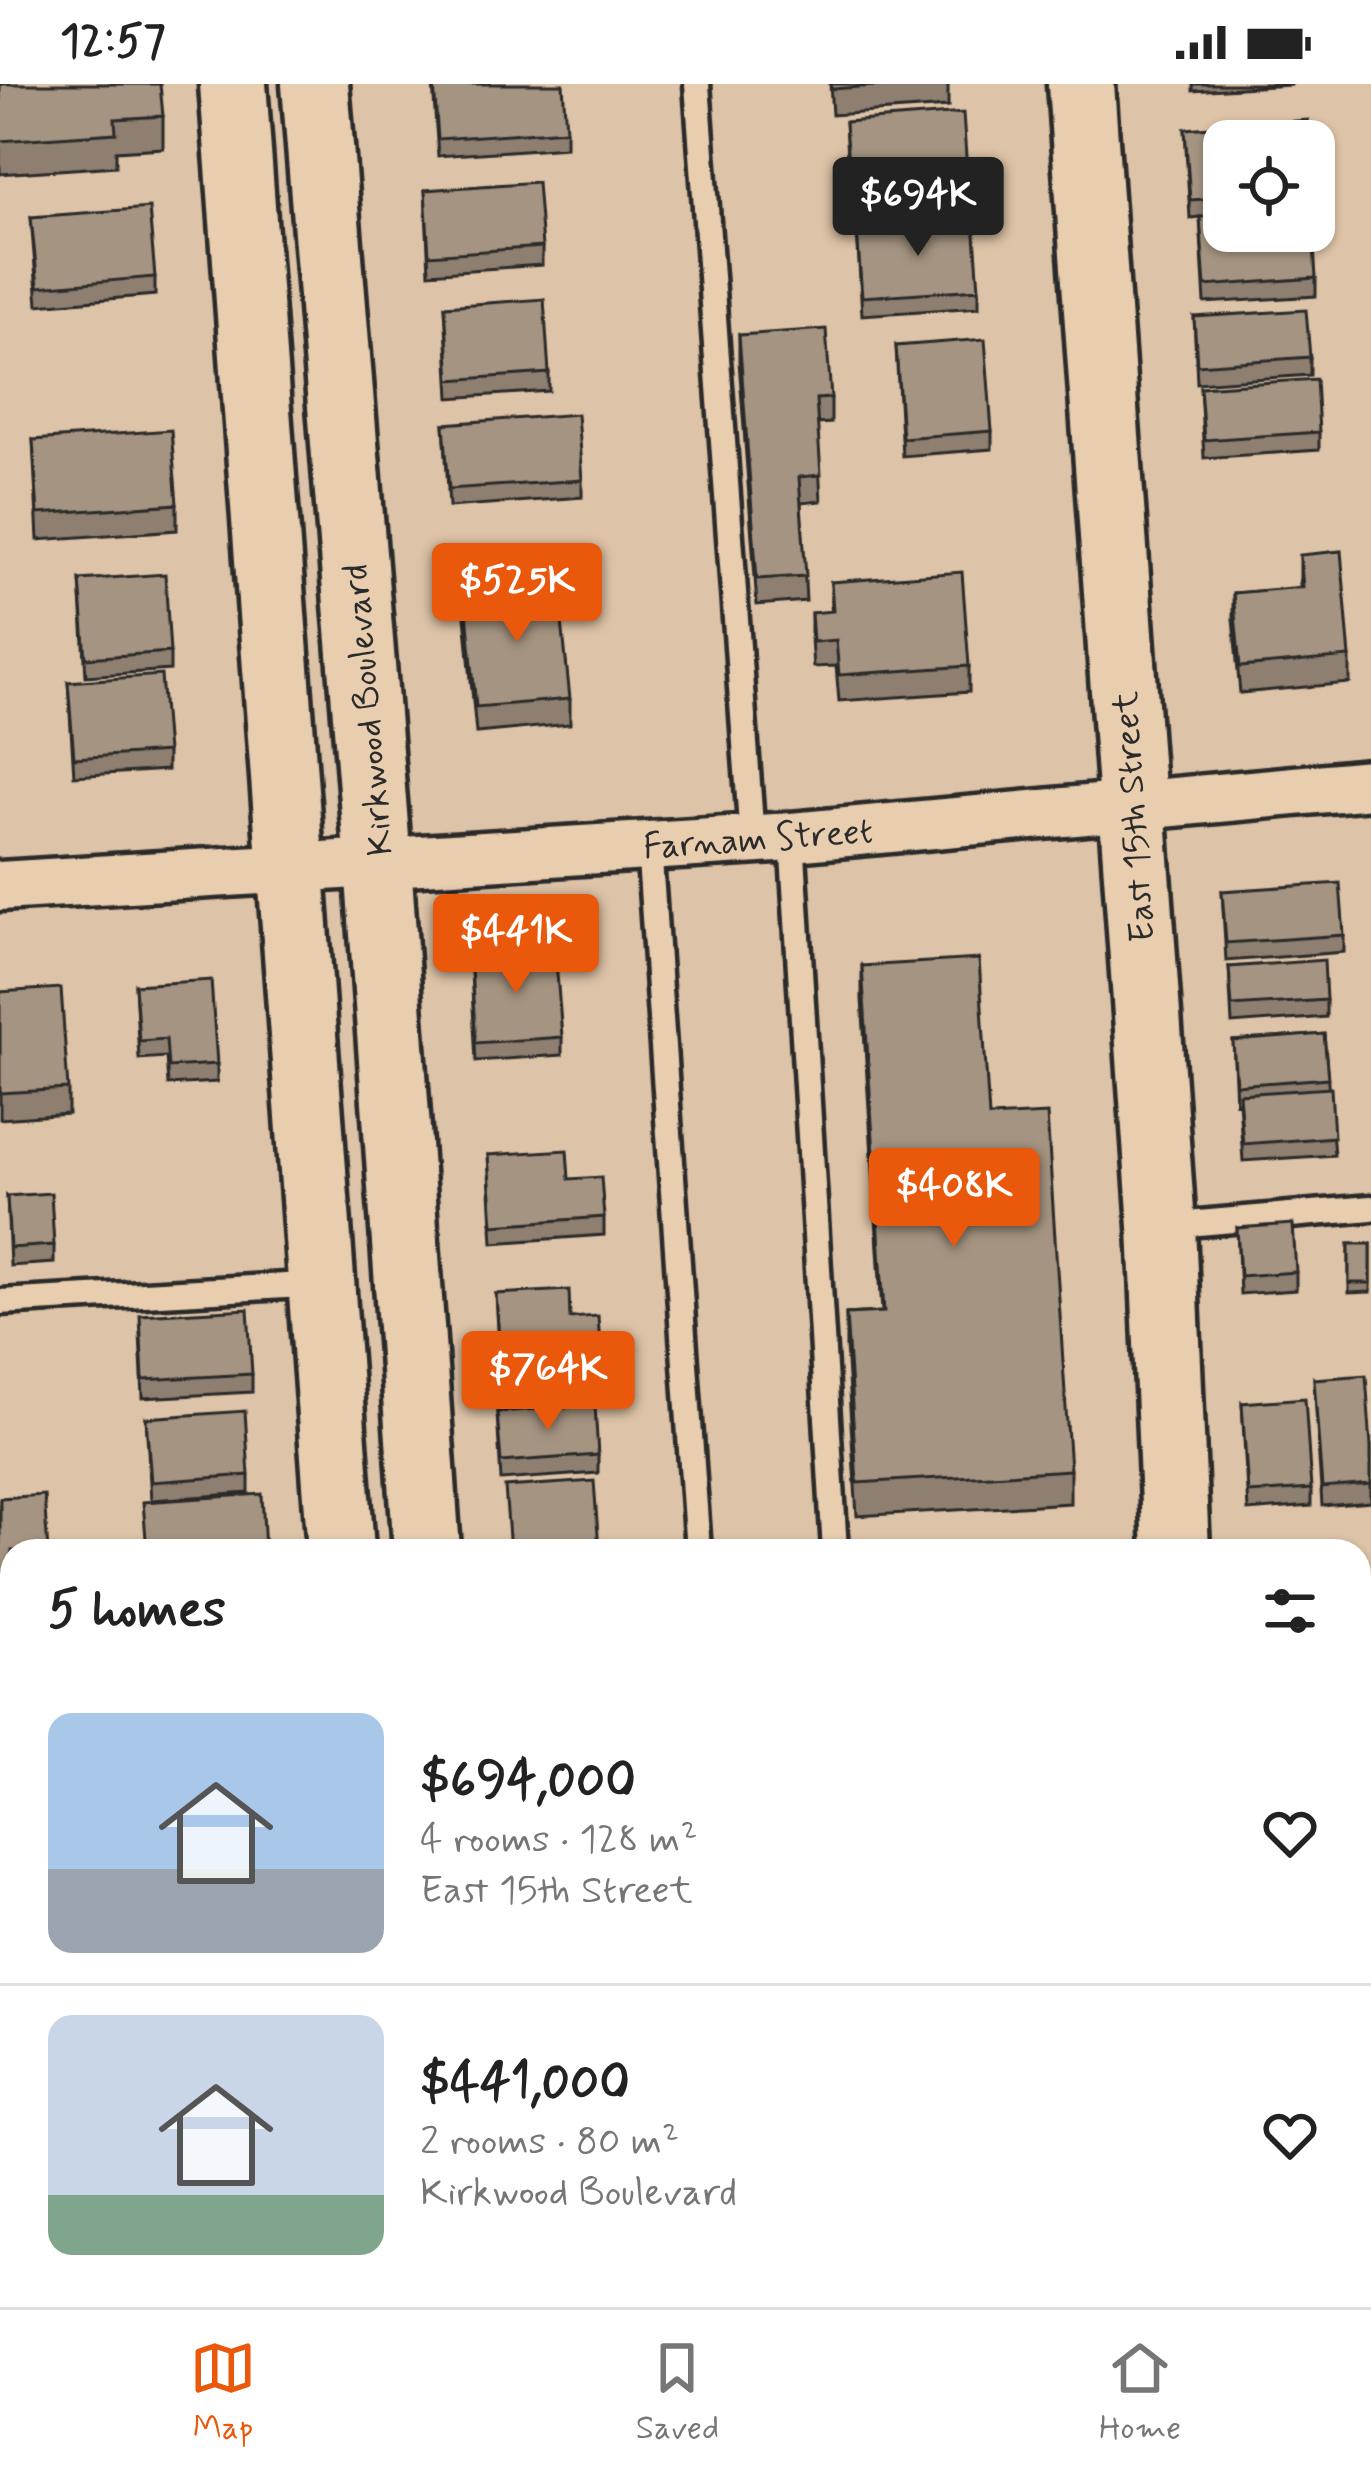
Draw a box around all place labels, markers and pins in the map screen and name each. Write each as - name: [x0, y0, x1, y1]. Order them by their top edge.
- pin: $694K: [834, 157, 1002, 259]
- pin: $525K: [433, 543, 601, 645]
- pin: $441K: [432, 894, 600, 996]
- pin: $408K: [870, 1148, 1038, 1250]
- pin: $764K: [464, 1331, 632, 1433]

